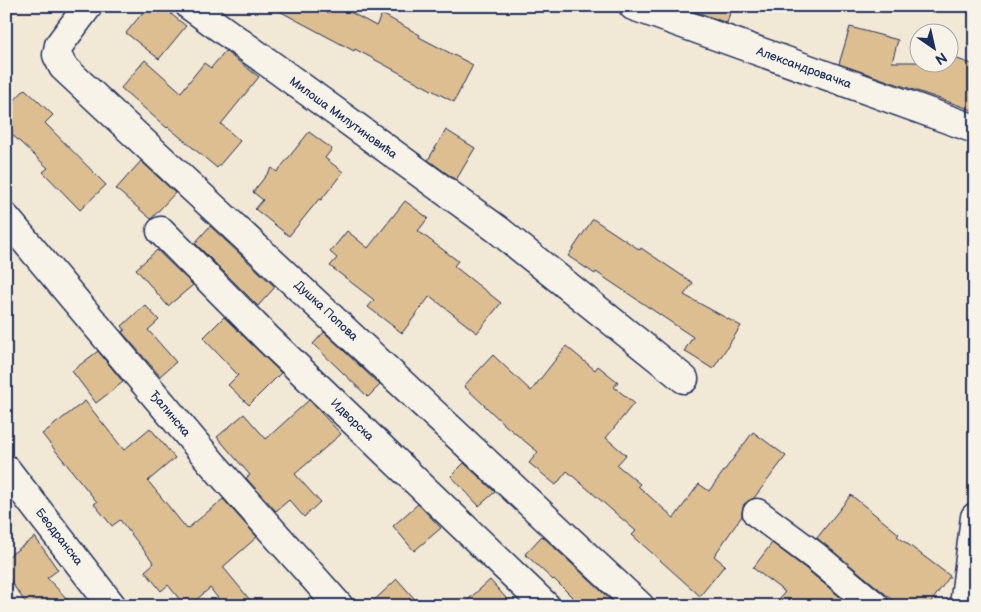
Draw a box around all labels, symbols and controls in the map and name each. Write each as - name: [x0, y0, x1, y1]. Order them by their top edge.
- north arrow: [908, 22, 958, 72]
- street label: Александровачка: [754, 44, 854, 92]
- text: N: [932, 48, 950, 68]
- street label: Милоша Милутиновића: [286, 74, 400, 162]
- street label: Душка Попова: [291, 278, 361, 344]
- street label: Ђалинска: [146, 388, 194, 440]
- street label: Идворска: [327, 396, 377, 444]
- street label: Беодранска: [32, 506, 86, 568]

